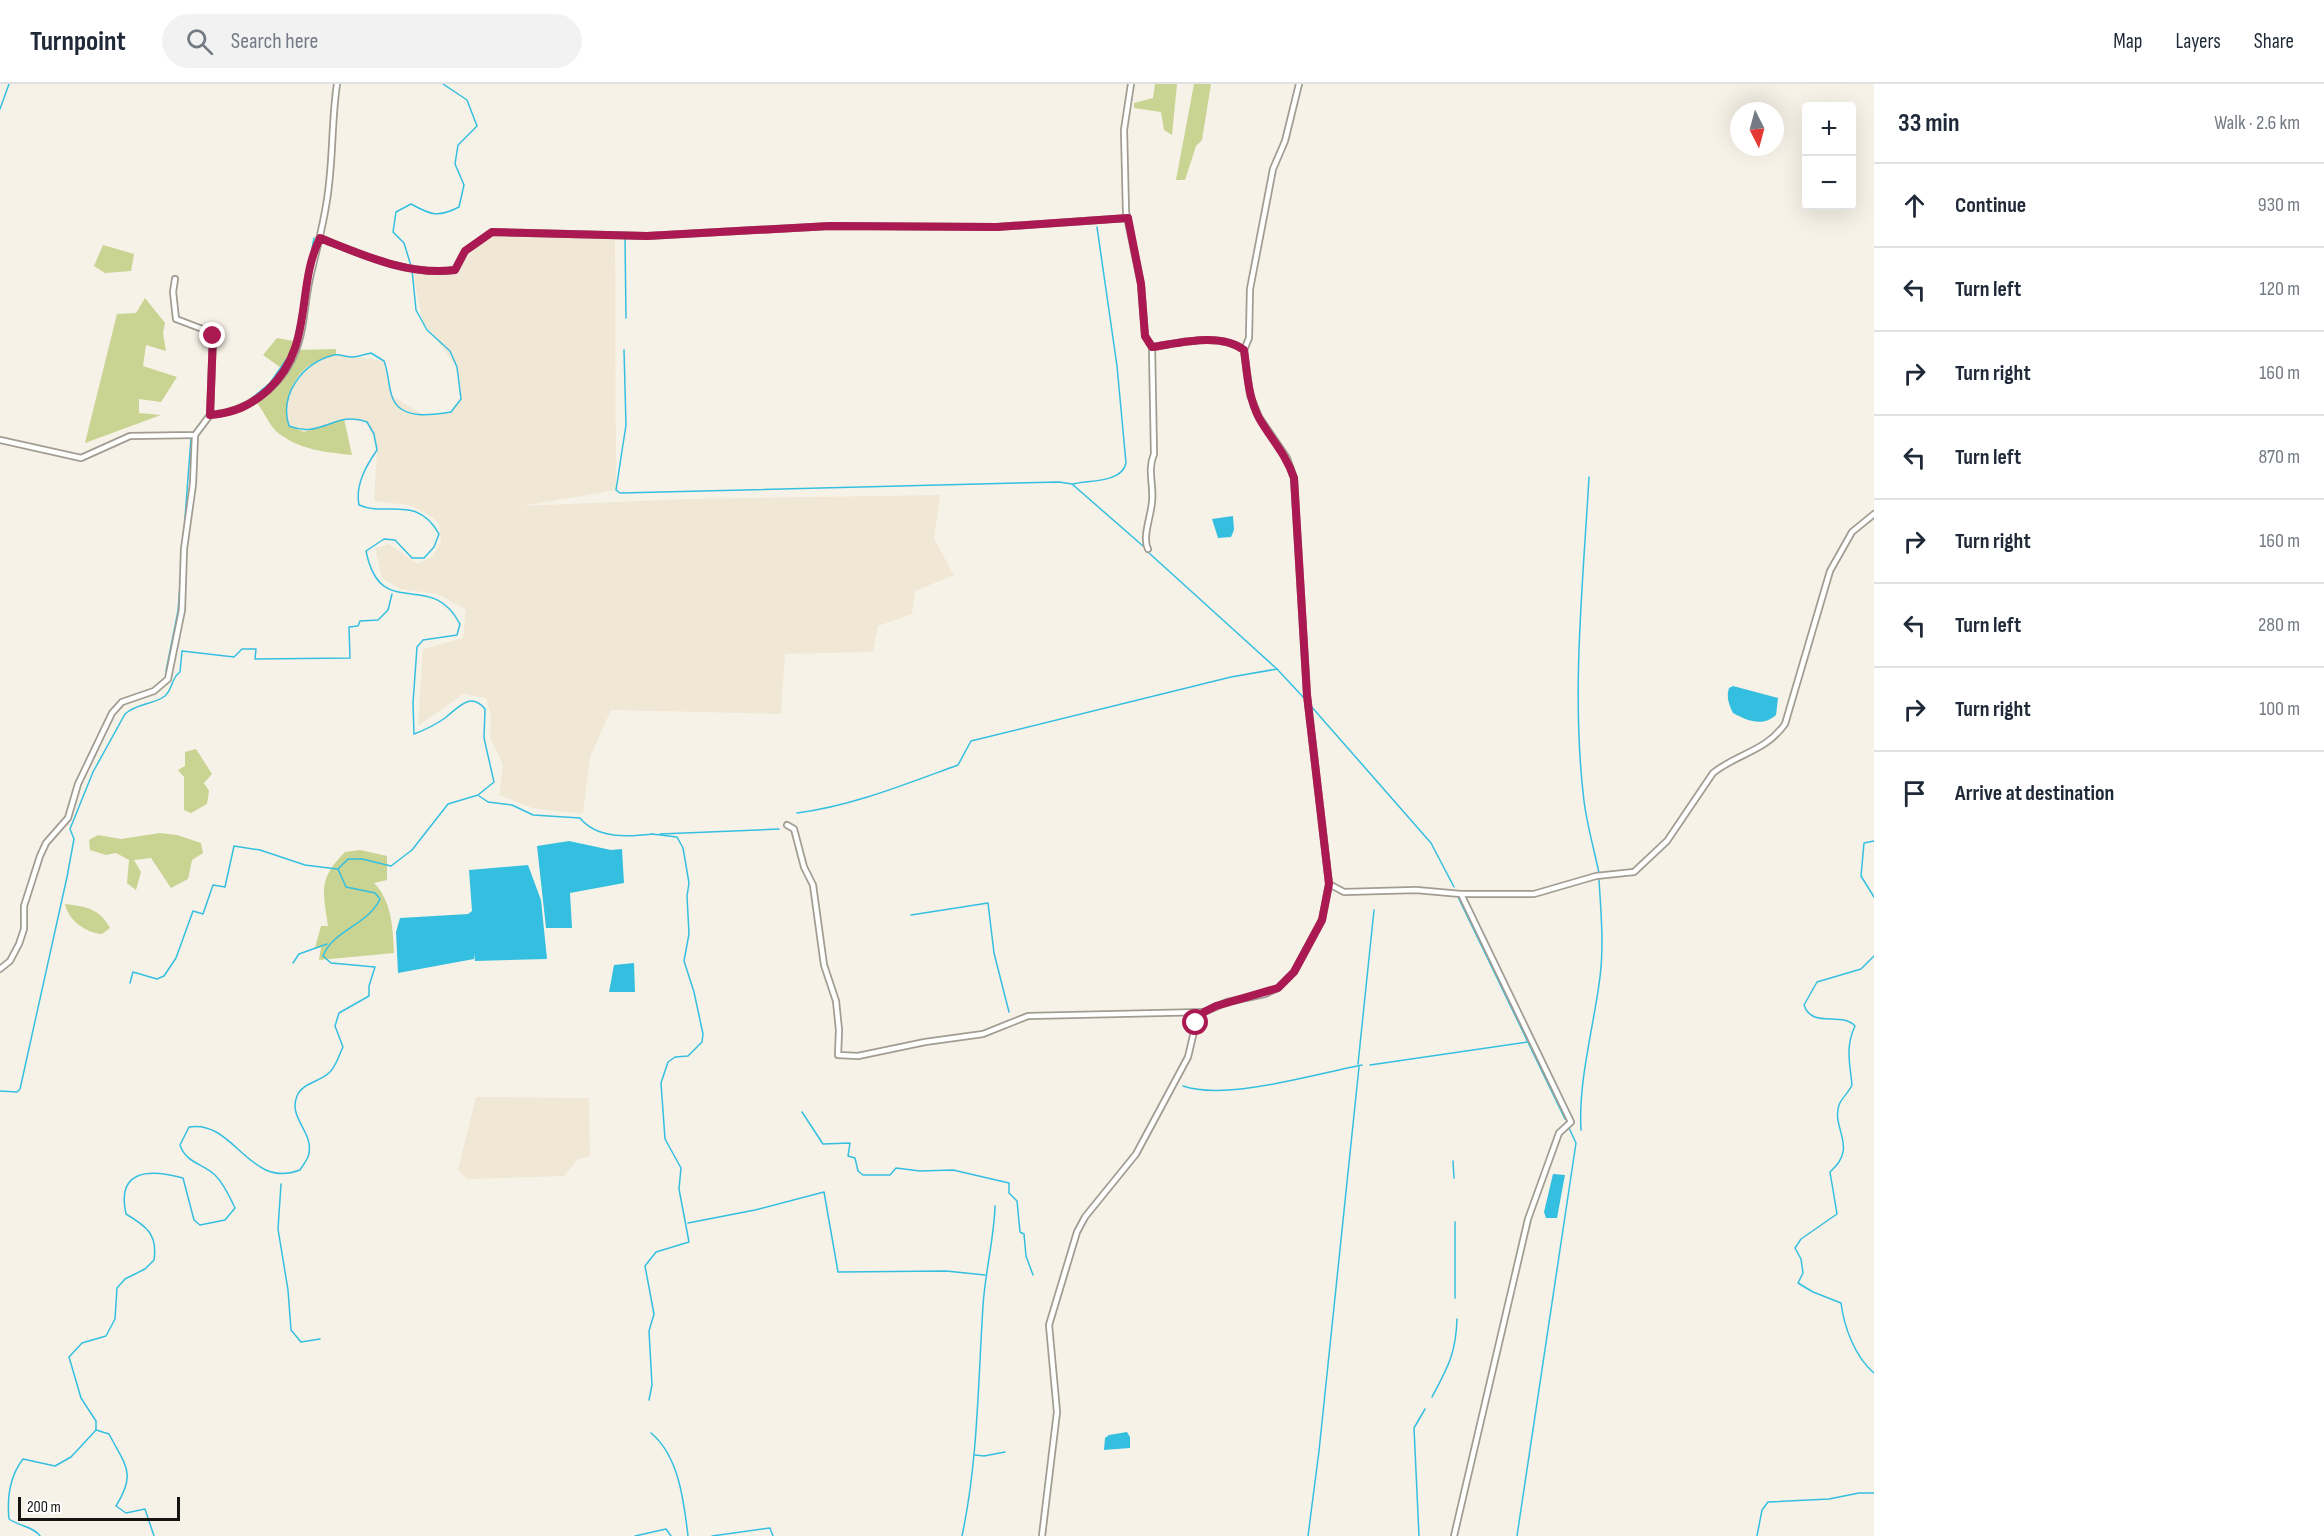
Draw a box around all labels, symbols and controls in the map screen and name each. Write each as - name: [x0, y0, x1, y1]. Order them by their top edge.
- search box: [162, 14, 582, 68]
- text: Turnpoint: [30, 25, 126, 58]
- icon: search: [183, 25, 216, 58]
- text: Search here: [231, 28, 318, 55]
- text: Map: [2113, 29, 2142, 54]
- text: Layers: [2175, 29, 2221, 54]
- text: Share: [2254, 29, 2294, 54]
- north arrow: [1730, 102, 1784, 156]
- map controls: [1802, 102, 1856, 210]
- button: +: [1802, 102, 1856, 156]
- text: 33 min: [1898, 108, 1959, 139]
- text: Walk · 2.6 km: [2214, 111, 2300, 135]
- button: −: [1802, 156, 1856, 210]
- icon: ahead: [1898, 189, 1931, 222]
- text: Continue: [1955, 192, 2026, 219]
- text: 930 m: [2258, 193, 2300, 217]
- icon: left: [1898, 273, 1931, 306]
- text: Turn left: [1955, 276, 2021, 303]
- text: 120 m: [2260, 277, 2300, 301]
- route end: [199, 322, 225, 348]
- icon: right: [1898, 357, 1931, 390]
- text: Turn right: [1955, 360, 2031, 387]
- text: 160 m: [2259, 361, 2300, 385]
- icon: left: [1898, 441, 1931, 474]
- text: Turn left: [1955, 444, 2021, 471]
- text: 870 m: [2258, 445, 2300, 469]
- icon: right: [1898, 525, 1931, 558]
- text: Turn right: [1955, 528, 2031, 555]
- text: 160 m: [2259, 529, 2300, 553]
- icon: left: [1898, 609, 1931, 642]
- text: Turn left: [1955, 612, 2021, 639]
- text: 280 m: [2258, 613, 2300, 637]
- icon: right: [1898, 693, 1931, 726]
- text: Turn right: [1955, 696, 2031, 723]
- text: 100 m: [2259, 697, 2300, 721]
- icon: arrive: [1898, 777, 1931, 810]
- text: Arrive at destination: [1955, 780, 2114, 807]
- route start: [1182, 1009, 1208, 1035]
- scale bar: [18, 1494, 180, 1522]
- text: 200 m: [27, 1498, 61, 1517]

